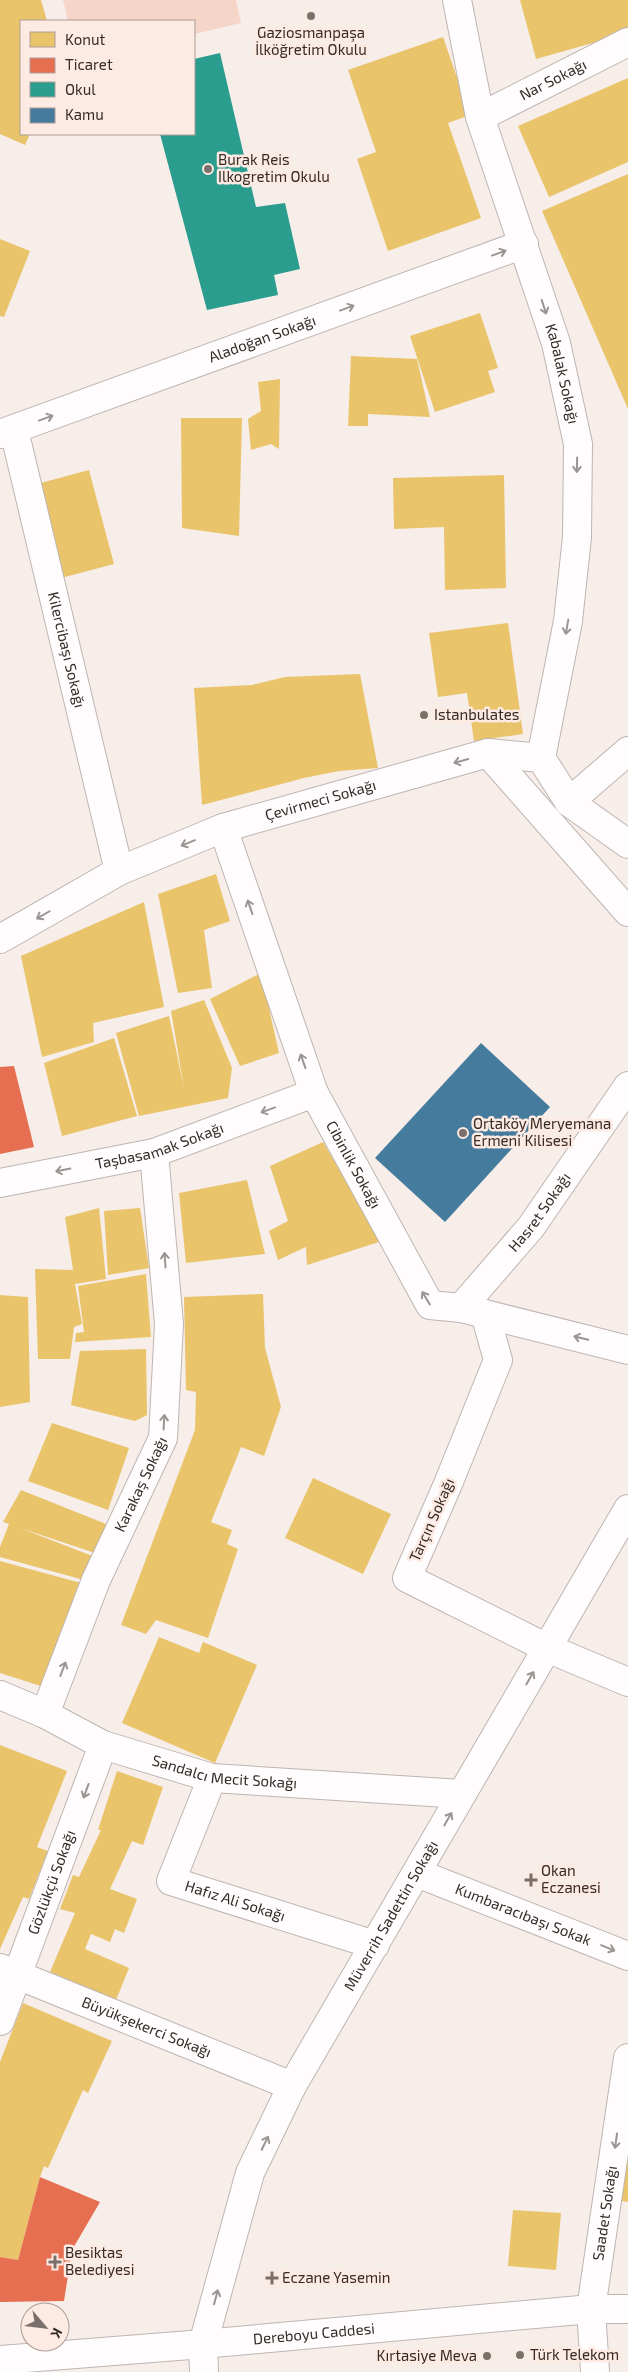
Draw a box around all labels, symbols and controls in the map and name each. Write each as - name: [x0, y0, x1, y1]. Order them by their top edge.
- marker: Gaziosmanpaşa İlköğretim Okulu: [305, 10, 317, 22]
- legend: [20, 20, 195, 135]
- place label: Gaziosmanpaşa İlköğretim Okulu: [255, 23, 367, 58]
- text: Konut: [65, 30, 105, 48]
- text: Ticaret: [65, 55, 113, 73]
- street label: Nar Sokağı: [516, 55, 589, 104]
- text: Okul: [65, 80, 96, 98]
- text: Kamu: [65, 105, 104, 123]
- place label: Burak Reis Ilkogretim Okulu: [218, 150, 330, 185]
- marker: Burak Reis Ilkogretim Okulu: [202, 163, 214, 175]
- one-way arrow: [491, 248, 507, 257]
- one-way arrow: [540, 298, 550, 314]
- one-way arrow: [338, 303, 354, 312]
- street label: Aladoğan Sokağı: [206, 310, 318, 366]
- street label: Kabalak Sokağı: [542, 321, 583, 425]
- one-way arrow: [38, 413, 53, 422]
- one-way arrow: [573, 457, 582, 473]
- street label: Kilercibaşı Sokağı: [45, 590, 90, 709]
- one-way arrow: [561, 619, 571, 635]
- place label: Istanbulates: [434, 705, 519, 723]
- marker: Istanbulates: [418, 709, 430, 721]
- one-way arrow: [453, 757, 469, 766]
- street label: Çevirmeci Sokağı: [263, 775, 378, 825]
- one-way arrow: [181, 838, 196, 848]
- one-way arrow: [245, 900, 254, 916]
- one-way arrow: [36, 910, 50, 920]
- one-way arrow: [298, 1054, 307, 1069]
- one-way arrow: [261, 1106, 276, 1115]
- place label: Ortaköy Meryemana Ermeni Kilisesi: [473, 1114, 611, 1149]
- street label: Cibinlik Sokağı: [323, 1117, 385, 1211]
- street label: Taşbasamak Sokağı: [94, 1118, 226, 1172]
- marker: Ortaköy Meryemana Ermeni Kilisesi: [457, 1127, 469, 1139]
- one-way arrow: [55, 1166, 71, 1176]
- street label: Hasret Sokağı: [504, 1169, 574, 1255]
- one-way arrow: [160, 1252, 169, 1268]
- one-way arrow: [421, 1291, 431, 1305]
- one-way arrow: [573, 1333, 589, 1342]
- one-way arrow: [159, 1415, 168, 1431]
- street label: Karakaş Sokağı: [110, 1434, 170, 1535]
- street label: Tarçın Sokağı: [405, 1475, 458, 1564]
- one-way arrow: [59, 1662, 68, 1677]
- one-way arrow: [525, 1672, 535, 1686]
- street label: Sandalcı Mecit Sokağı: [150, 1750, 298, 1791]
- one-way arrow: [81, 1783, 90, 1798]
- one-way arrow: [443, 1811, 453, 1826]
- street label: Gözlükçü Sokağı: [23, 1827, 79, 1937]
- street label: Müverrih Sadettin Sokağı: [339, 1837, 441, 1994]
- place label: Okan Eczanesi: [541, 1861, 601, 1896]
- marker: Okan Eczanesi: [525, 1874, 537, 1886]
- street label: Hafız Ali Sokağı: [183, 1876, 288, 1924]
- street label: Kumbaracıbaşı Sokak: [453, 1879, 594, 1949]
- one-way arrow: [601, 1945, 616, 1954]
- street label: Büyükşekerci Sokağı: [79, 1992, 214, 2061]
- one-way arrow: [611, 2133, 621, 2149]
- one-way arrow: [260, 2136, 270, 2151]
- street label: Saadet Sokağı: [588, 2164, 620, 2262]
- place label: Besiktas Belediyesi: [65, 2243, 134, 2278]
- marker: Besiktas Belediyesi: [49, 2256, 61, 2268]
- place label: Eczane Yasemin: [282, 2268, 391, 2286]
- marker: Eczane Yasemin: [266, 2272, 278, 2284]
- one-way arrow: [212, 2290, 221, 2306]
- north arrow: [20, 2302, 70, 2352]
- street label: Dereboyu Caddesi: [252, 2319, 376, 2347]
- text: K: [47, 2325, 67, 2341]
- place label: Türk Telekom: [530, 2345, 619, 2363]
- place label: Kırtasiye Meva: [377, 2346, 477, 2364]
- marker: Türk Telekom: [514, 2349, 526, 2361]
- marker: Kırtasiye Meva: [481, 2350, 493, 2362]

